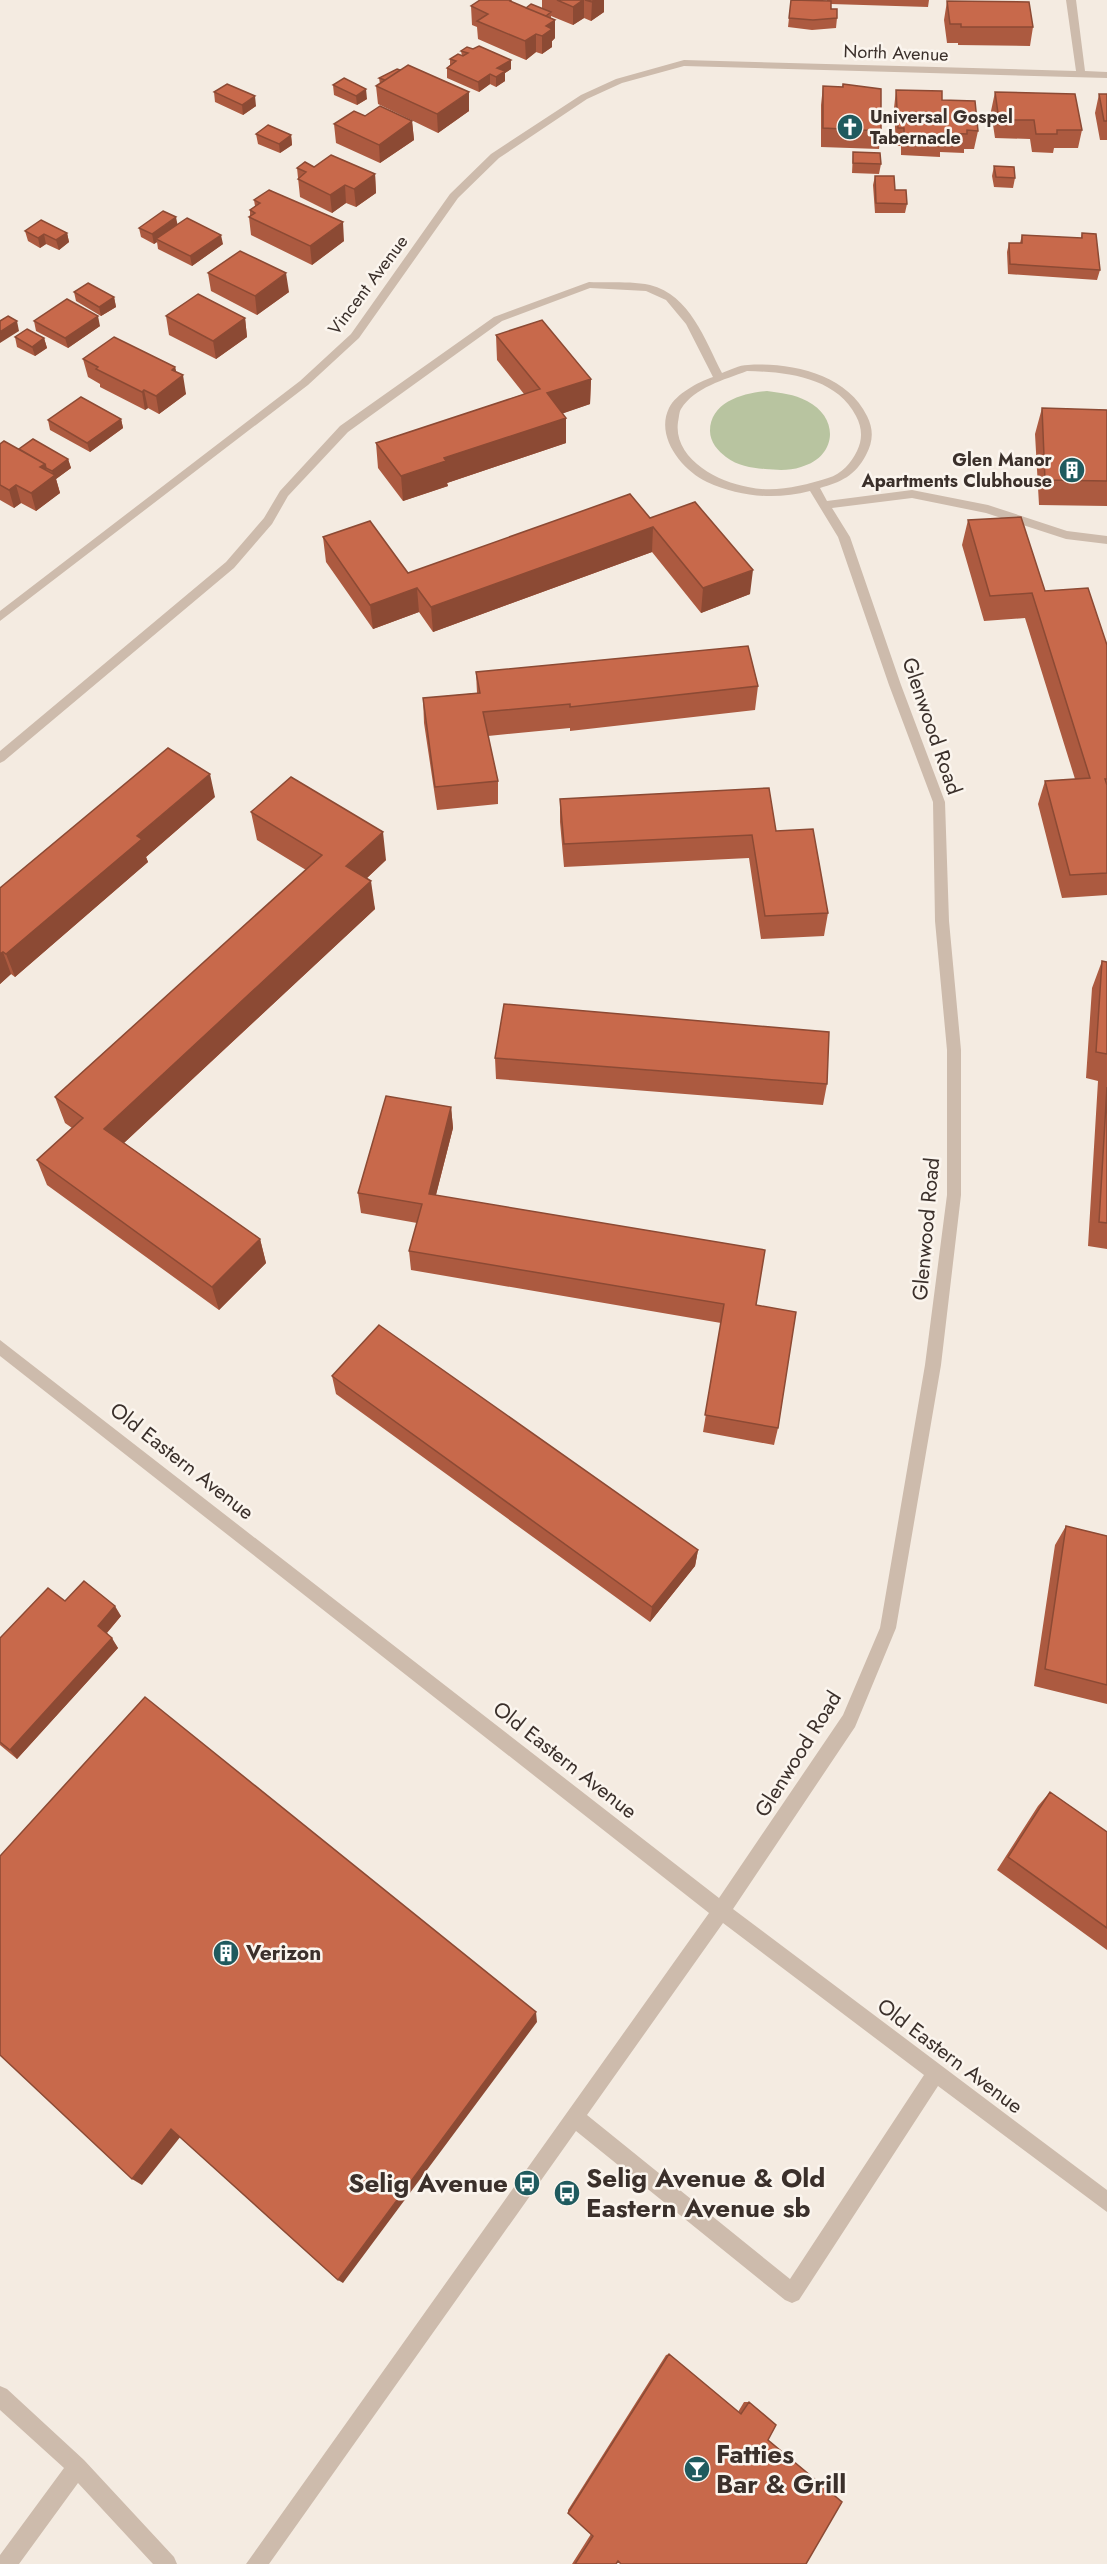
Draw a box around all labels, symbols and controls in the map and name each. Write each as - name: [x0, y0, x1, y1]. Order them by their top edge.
- street label: North Avenue: [843, 38, 949, 68]
- place label: Universal Gospel Tabernacle: [870, 104, 1013, 151]
- church icon: Universal Gospel Tabernacle: [835, 112, 865, 142]
- street label: Vincent Avenue: [322, 230, 414, 340]
- place label: Glen Manor Apartments Clubhouse: [860, 447, 1053, 494]
- building icon: Glen Manor Apartments Clubhouse: [1057, 455, 1087, 485]
- street label: Glenwood Road: [894, 653, 970, 799]
- street label: Glenwood Road: [905, 1156, 947, 1302]
- street label: Old Eastern Avenue: [104, 1395, 261, 1527]
- street label: Glenwood Road: [747, 1685, 849, 1823]
- street label: Old Eastern Avenue: [487, 1694, 644, 1826]
- building icon: Verizon: [211, 1938, 241, 1968]
- place label: Verizon: [245, 1938, 321, 1968]
- street label: Old Eastern Avenue: [871, 1991, 1029, 2121]
- place label: Selig Avenue & Old Eastern Avenue sb: [586, 2159, 825, 2227]
- place label: Selig Avenue: [348, 2164, 508, 2202]
- bus stop icon: Selig Avenue: [512, 2168, 542, 2198]
- bus stop icon: Selig Avenue & Old Eastern Avenue sb: [552, 2178, 582, 2208]
- place label: Fatties Bar & Grill: [716, 2435, 846, 2503]
- bar icon: Fatties Bar & Grill: [682, 2454, 712, 2484]

